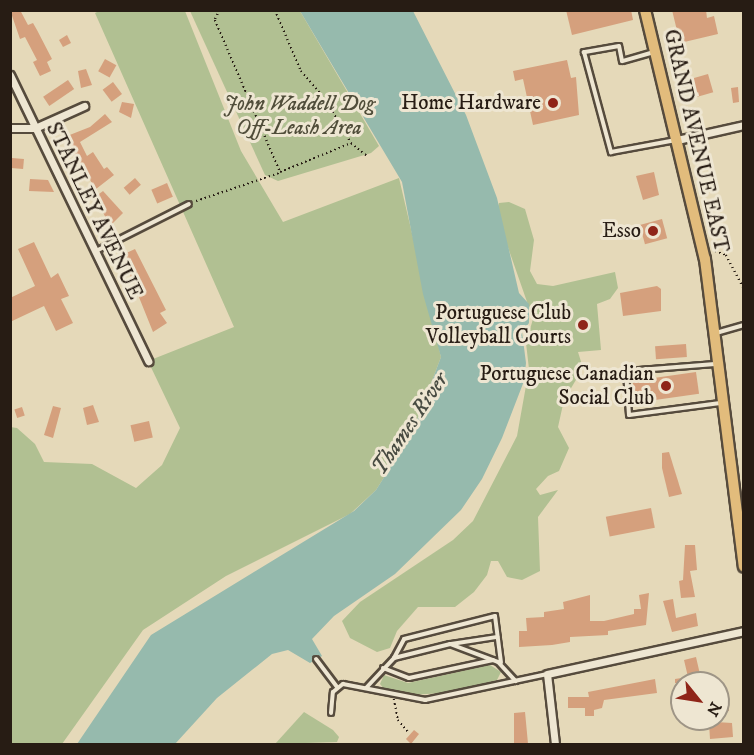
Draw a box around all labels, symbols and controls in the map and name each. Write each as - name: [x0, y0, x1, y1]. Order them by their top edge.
- street label: GRAND AVENUE EAST: [658, 27, 734, 255]
- place label: Home Hardware: [401, 90, 541, 116]
- park label: John Waddell Dog Off-Leash Area: [223, 91, 375, 141]
- marker: Home Hardware: [546, 96, 560, 110]
- street label: STANLEY AVENUE: [40, 118, 148, 304]
- place label: Esso: [602, 218, 641, 244]
- marker: Esso: [646, 224, 660, 238]
- place label: Portuguese Club Volleyball Courts: [426, 300, 571, 350]
- marker: Portuguese Club Volleyball Courts: [576, 318, 590, 332]
- place label: Portuguese Canadian Social Club: [480, 361, 654, 411]
- water label: Thames River: [366, 368, 454, 480]
- marker: Portuguese Canadian Social Club: [659, 379, 673, 393]
- north arrow: [670, 671, 730, 731]
- text: N: [702, 698, 726, 720]

